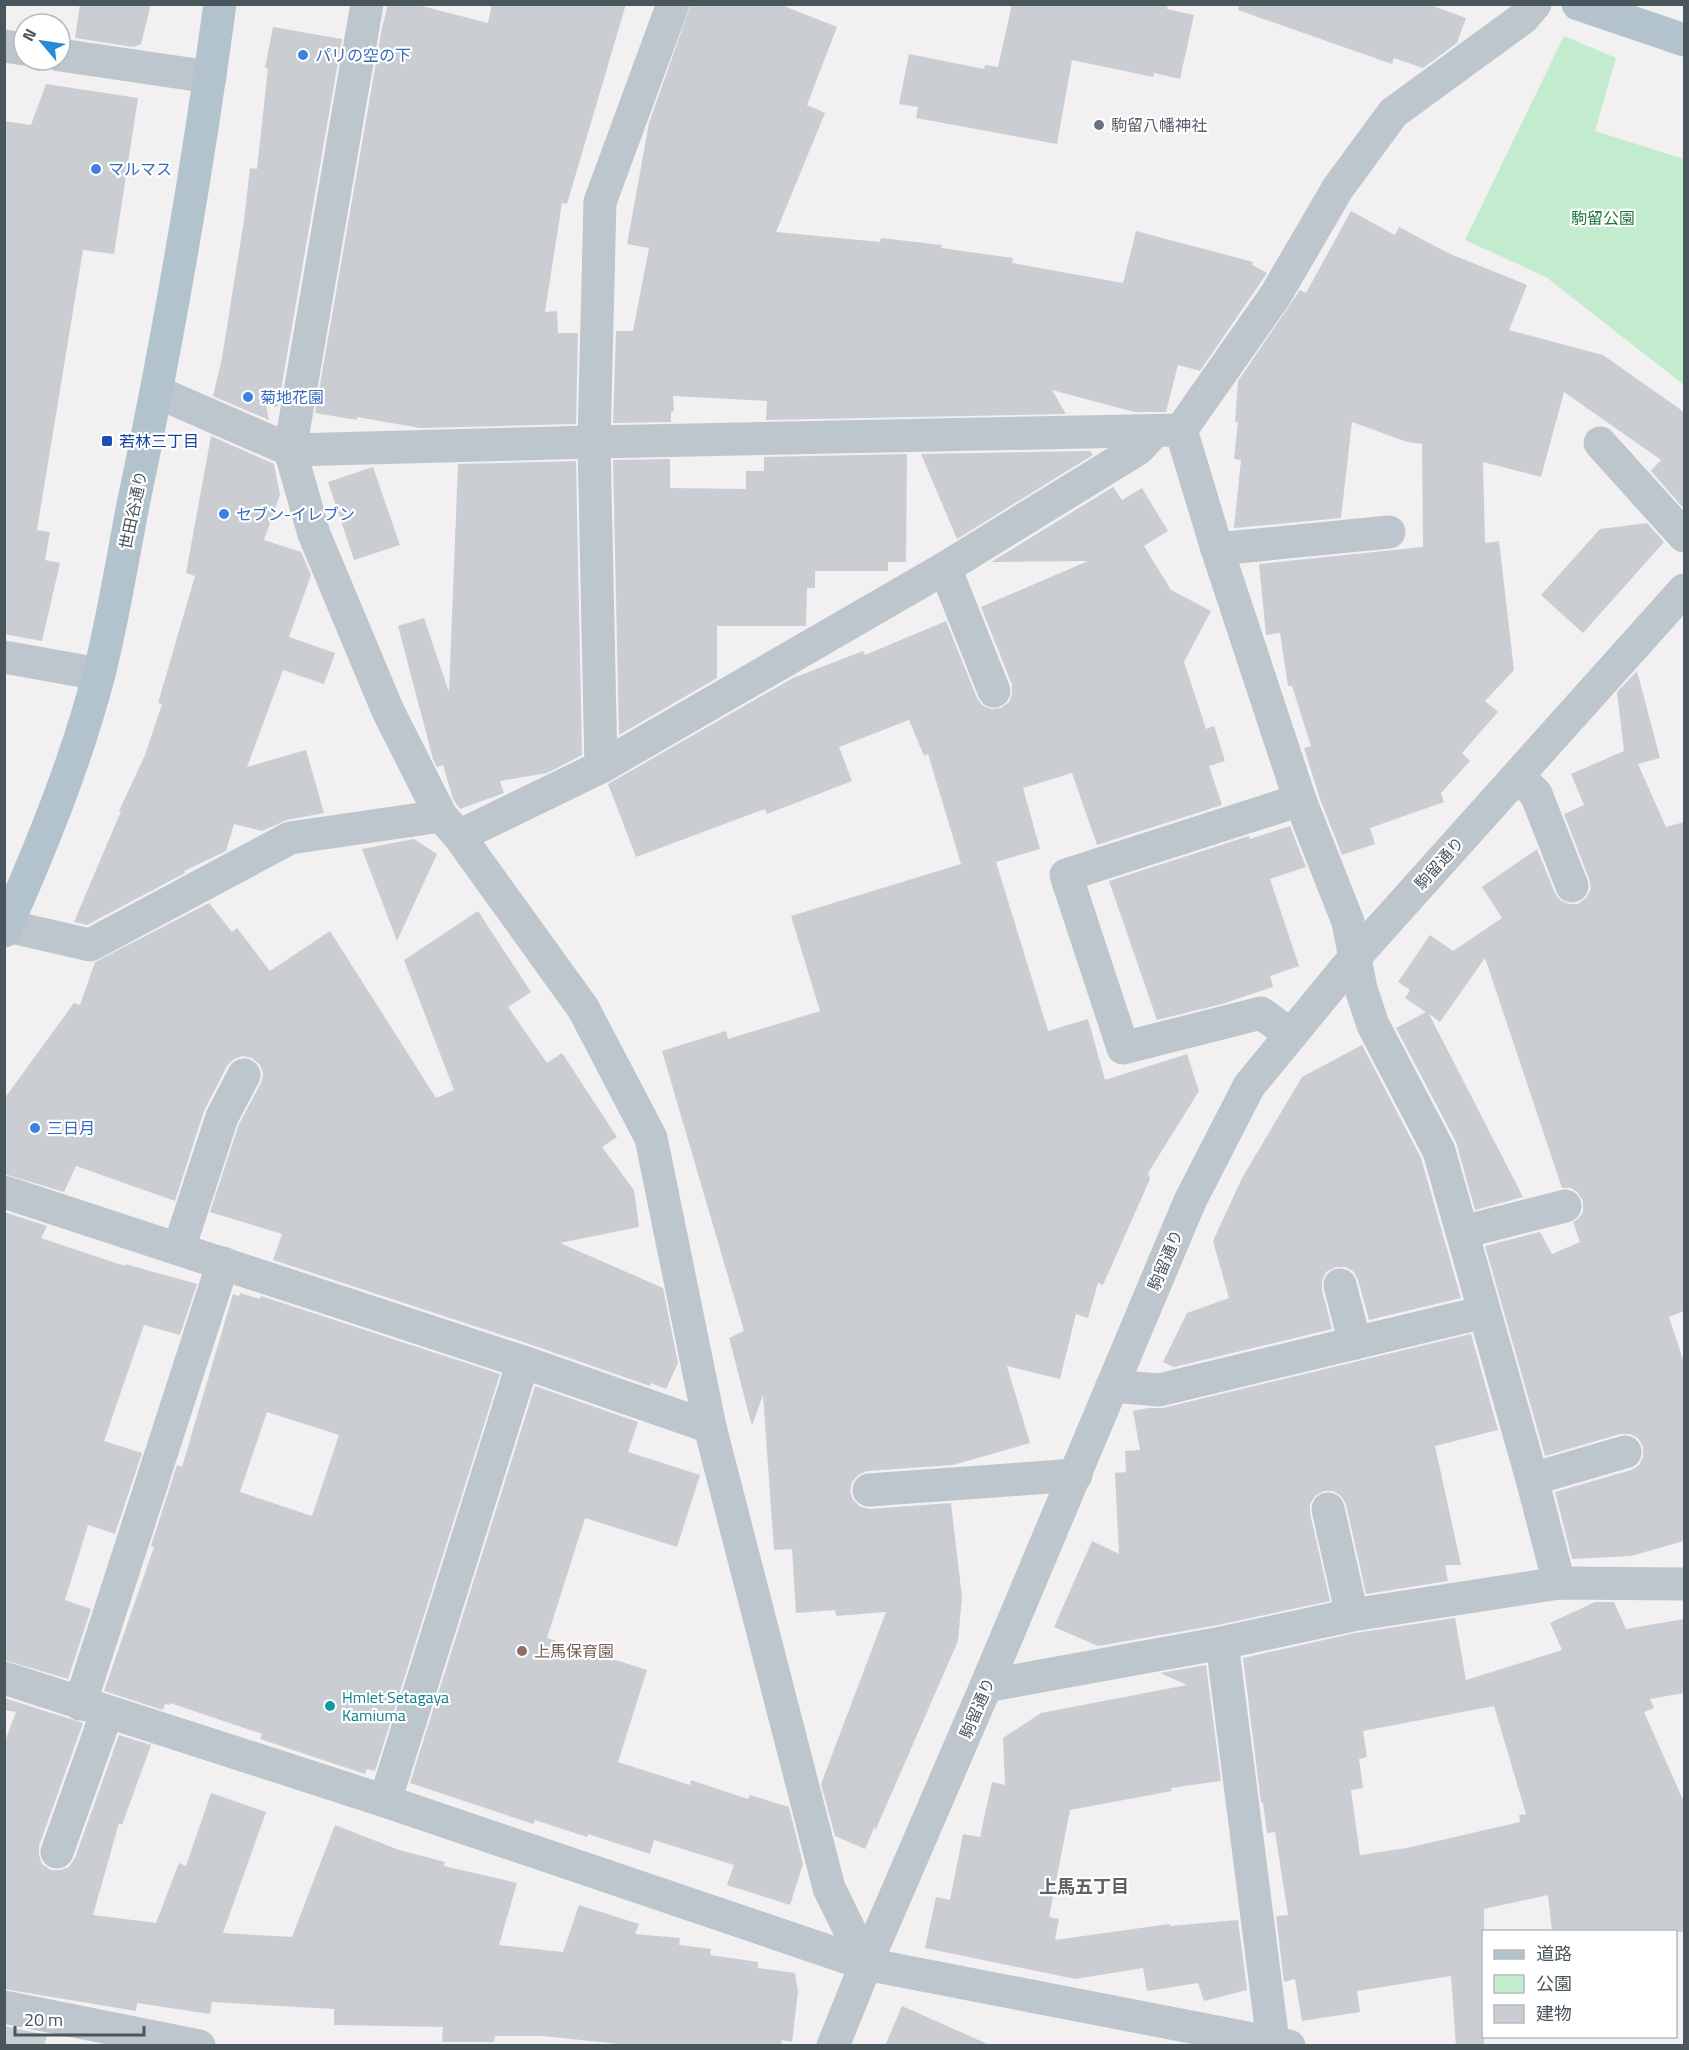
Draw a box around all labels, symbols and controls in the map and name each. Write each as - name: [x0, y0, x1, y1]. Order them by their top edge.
- north arrow: [12, 12, 72, 72]
- text: N: [16, 24, 42, 45]
- place label: パリの空の下: [315, 43, 411, 67]
- marker: パリの空の下: [296, 48, 310, 62]
- place label: 駒留八幡神社: [1111, 113, 1207, 137]
- marker: 駒留八幡神社: [1092, 118, 1106, 132]
- place label: マルマス: [108, 157, 172, 181]
- marker: マルマス: [89, 162, 103, 176]
- park label: 駒留公園: [1571, 206, 1635, 230]
- place label: 菊地花園: [260, 385, 324, 409]
- marker: 菊地花園: [241, 390, 255, 404]
- place label: 若林三丁目: [119, 429, 199, 453]
- marker: 若林三丁目: [100, 434, 114, 448]
- street label: 世田谷通り: [113, 468, 153, 552]
- place label: セブン-イレブン: [236, 502, 355, 526]
- marker: セブン-イレブン: [217, 507, 231, 521]
- street label: 駒留通り: [1409, 831, 1469, 895]
- place label: 三日月: [47, 1116, 95, 1140]
- marker: 三日月: [28, 1121, 42, 1135]
- street label: 駒留通り: [1141, 1226, 1189, 1294]
- place label: 上馬保育園: [534, 1639, 614, 1663]
- marker: 上馬保育園: [515, 1644, 529, 1658]
- street label: 駒留通り: [953, 1674, 1001, 1742]
- place label: Hmlet Setagaya Kamiuma: [342, 1685, 449, 1727]
- marker: Hmlet Setagaya Kamiuma: [323, 1699, 337, 1713]
- district label: 上馬五丁目: [1039, 1873, 1129, 1900]
- legend: [1482, 1930, 1677, 2038]
- text: 道路: [1536, 1940, 1572, 1967]
- text: 公園: [1536, 1970, 1572, 1997]
- scale bar: [15, 1999, 144, 2037]
- text: 建物: [1536, 2000, 1572, 2027]
- text: 20 m: [24, 2006, 63, 2033]

